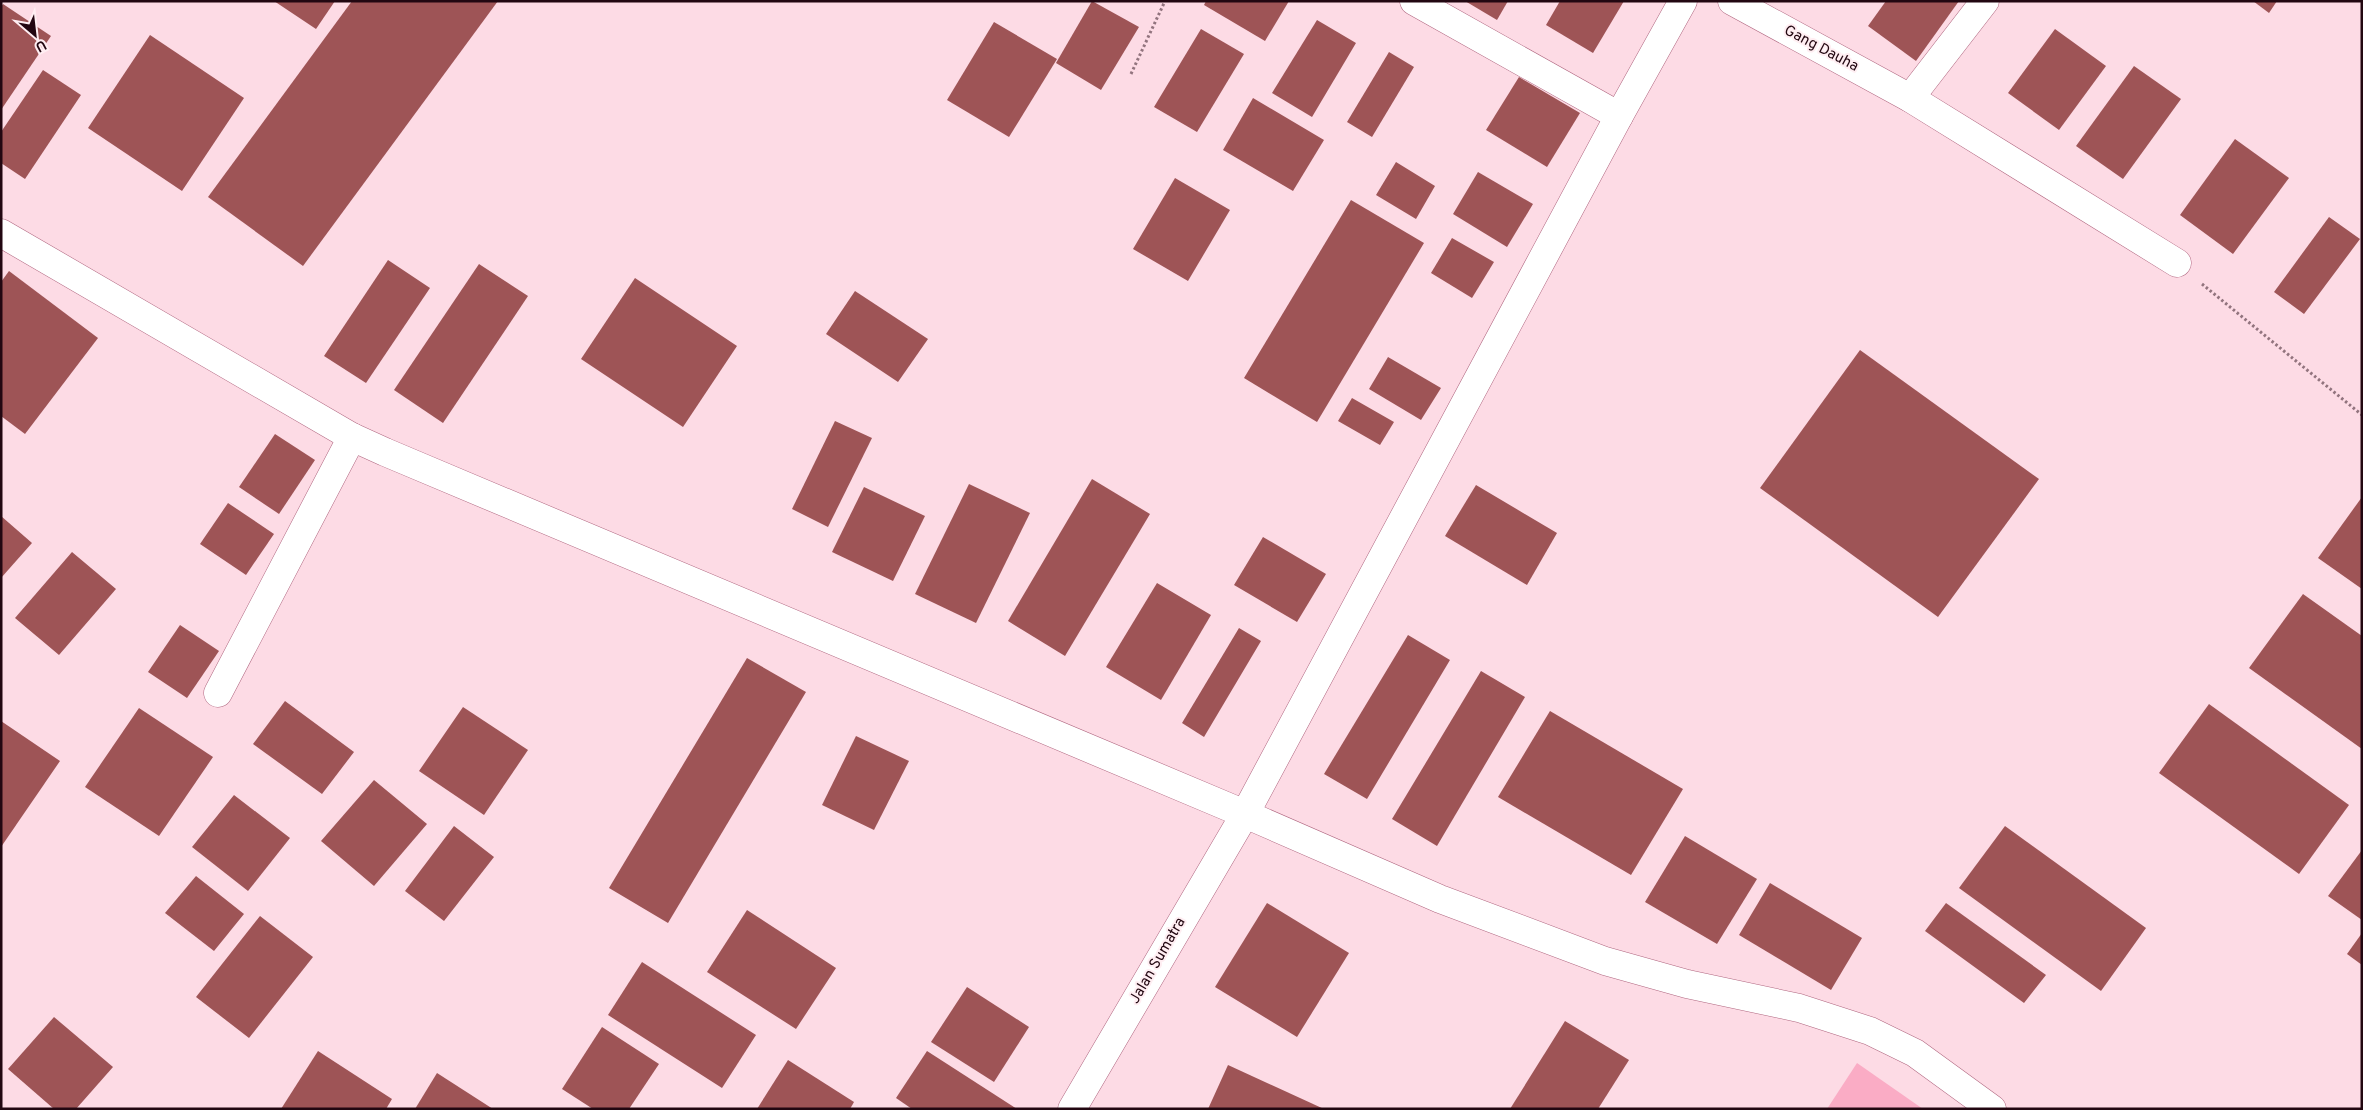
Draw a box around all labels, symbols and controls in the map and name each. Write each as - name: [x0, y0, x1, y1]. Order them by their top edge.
- north arrow: [10, 10, 60, 60]
- street label: Gang Dauha: [1780, 21, 1862, 77]
- text: U: [32, 35, 49, 55]
- street label: Jalan Sumatra: [1126, 914, 1190, 1008]

